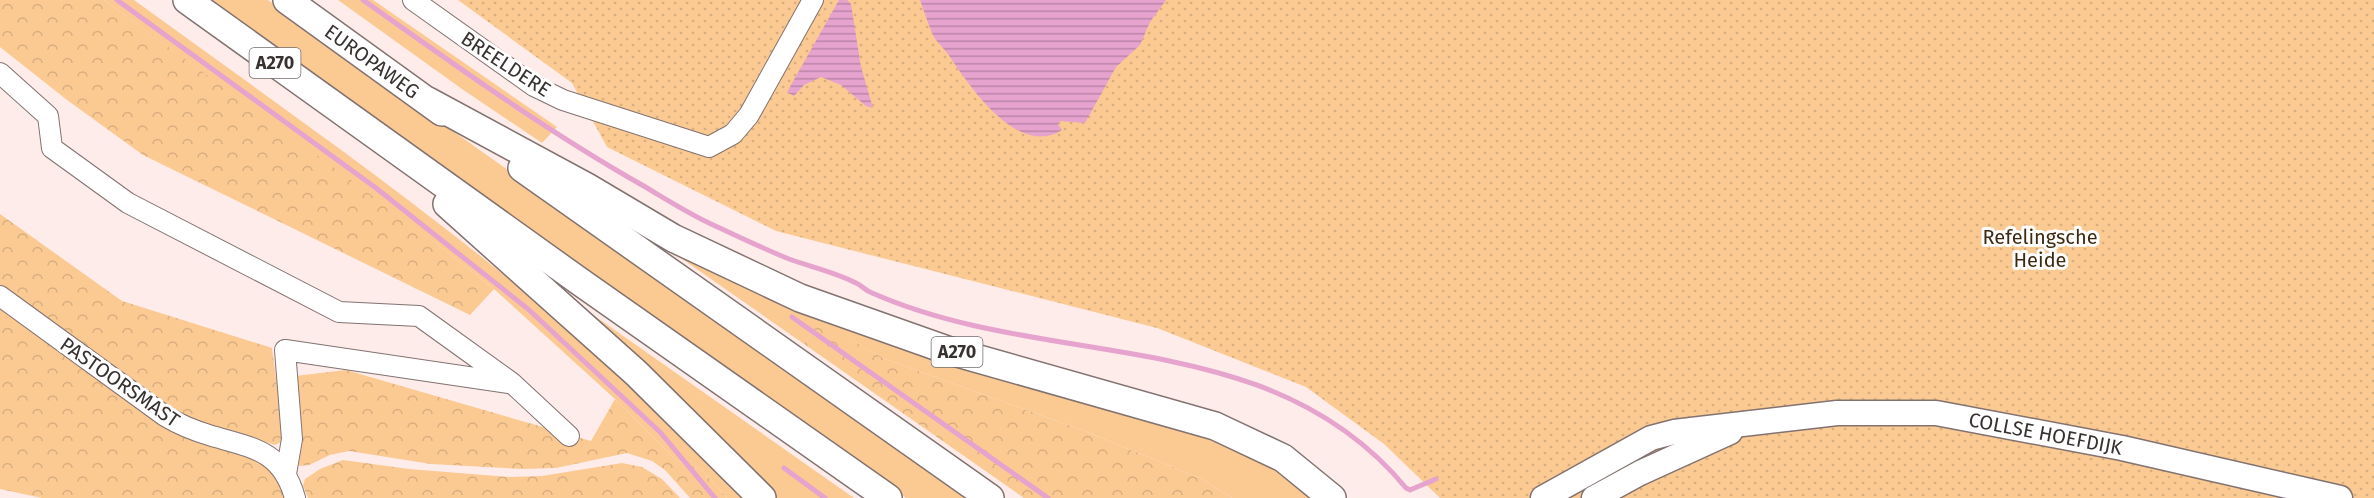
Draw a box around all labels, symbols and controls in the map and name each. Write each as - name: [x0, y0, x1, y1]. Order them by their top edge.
- street label: EUROPAWEG: [320, 19, 424, 104]
- street label: BREELDERE: [457, 26, 555, 102]
- road number: A270: [250, 48, 300, 78]
- park label: Refelingsche Heide: [1982, 225, 2098, 272]
- street label: PASTOORSMAST: [56, 332, 185, 432]
- road number: A270: [932, 337, 982, 367]
- street label: COLLSE HOEFDIJK: [1967, 407, 2125, 460]

